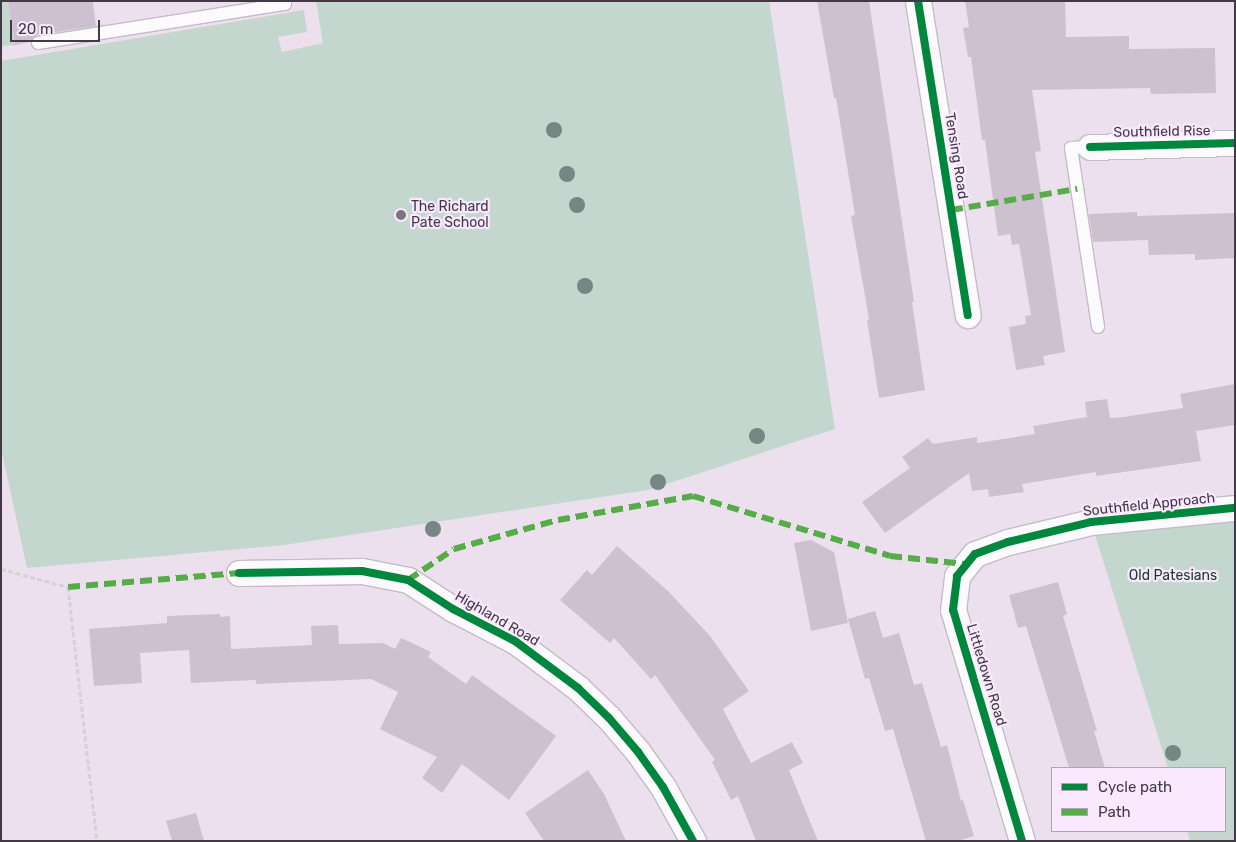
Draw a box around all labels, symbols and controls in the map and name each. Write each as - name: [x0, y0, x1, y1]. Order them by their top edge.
- scale bar: [12, 10, 102, 42]
- text: 20 m: [18, 20, 53, 38]
- street label: Tensing Road: [941, 112, 971, 200]
- street label: Southfield Rise: [1113, 123, 1211, 141]
- place label: The Richard Pate School: [411, 199, 489, 232]
- marker: The Richard Pate School: [395, 209, 407, 221]
- street label: Southfield Approach: [1082, 490, 1216, 520]
- park label: Old Patesians: [1129, 568, 1217, 584]
- street label: Highland Road: [452, 588, 542, 650]
- street label: Littledown Road: [962, 622, 1010, 728]
- legend: [1051, 767, 1226, 832]
- text: Cycle path: [1098, 778, 1172, 796]
- text: Path: [1098, 803, 1131, 821]

